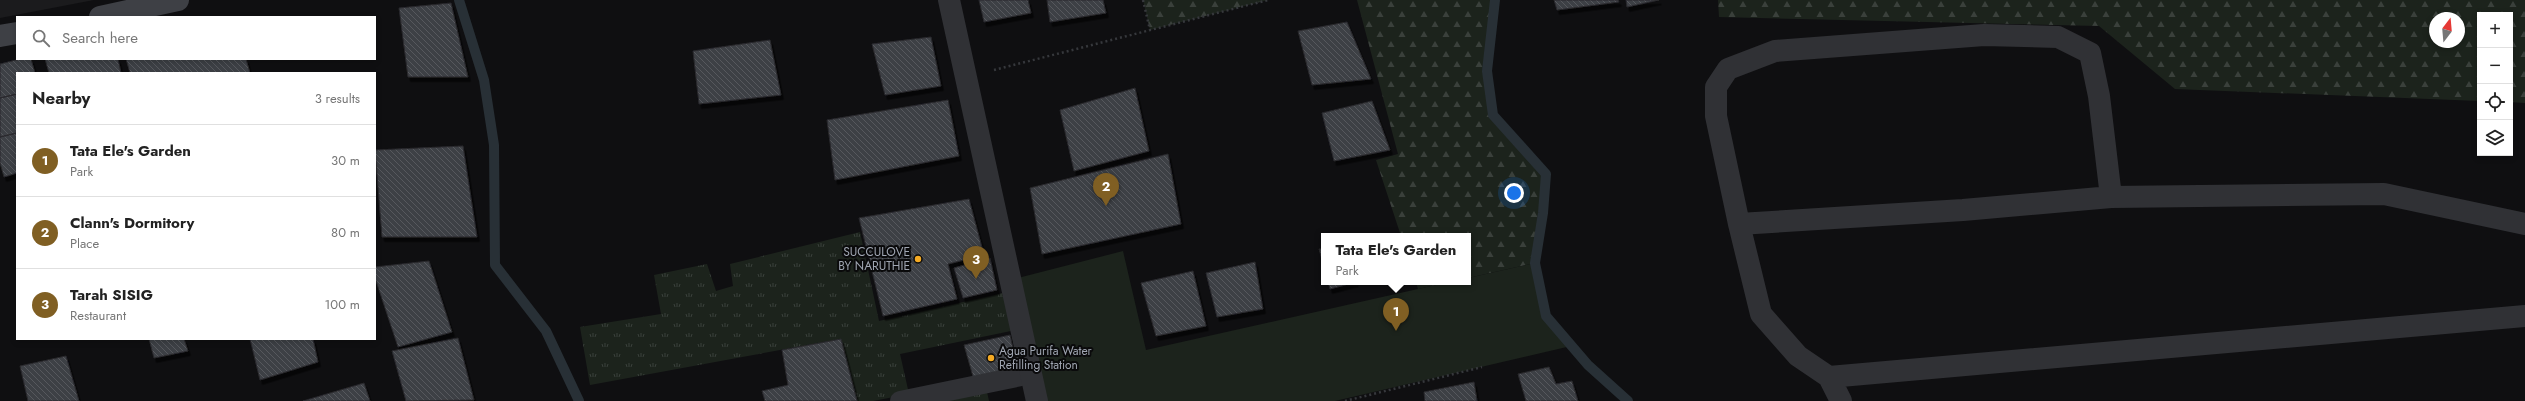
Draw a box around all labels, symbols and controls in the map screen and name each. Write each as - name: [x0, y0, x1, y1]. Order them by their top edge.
- north arrow: [2429, 12, 2465, 48]
- map controls: [2477, 12, 2513, 156]
- button: +: [2477, 12, 2513, 48]
- search box: [16, 16, 376, 60]
- icon: search: [30, 27, 52, 49]
- text: Search here: [62, 27, 138, 49]
- button: −: [2477, 48, 2513, 84]
- button: locate: [2477, 84, 2513, 120]
- text: Nearby: [32, 86, 90, 110]
- text: 3 results: [315, 89, 360, 108]
- button: layers: [2477, 120, 2513, 156]
- text: Tata Ele's Garden: [70, 140, 191, 162]
- text: 1: [42, 151, 48, 170]
- text: 30 m: [331, 151, 360, 170]
- text: Park: [70, 162, 93, 181]
- pin: 2: [1093, 173, 1119, 206]
- your location: [1504, 183, 1524, 203]
- text: Clann's Dormitory: [70, 212, 194, 234]
- text: 2: [41, 223, 49, 242]
- text: 80 m: [331, 223, 360, 242]
- popup: [1321, 233, 1471, 285]
- text: Place: [70, 234, 99, 253]
- text: Tata Ele's Garden: [1336, 239, 1456, 261]
- place label: SUCCULOVE BY NARUTHIE: [838, 243, 910, 275]
- pin: 3: [963, 246, 989, 279]
- marker: SUCCULOVE BY NARUTHIE: [913, 254, 923, 264]
- text: Park: [1336, 261, 1359, 280]
- text: Tarah SISIG: [70, 284, 153, 306]
- text: 3: [41, 295, 49, 314]
- text: 100 m: [325, 295, 360, 314]
- pin: 1: [1383, 298, 1409, 331]
- text: Restaurant: [70, 306, 126, 325]
- place label: Agua Purifa Water Refilling Station: [999, 342, 1093, 374]
- marker: Agua Purifa Water Refilling Station: [986, 353, 996, 363]

